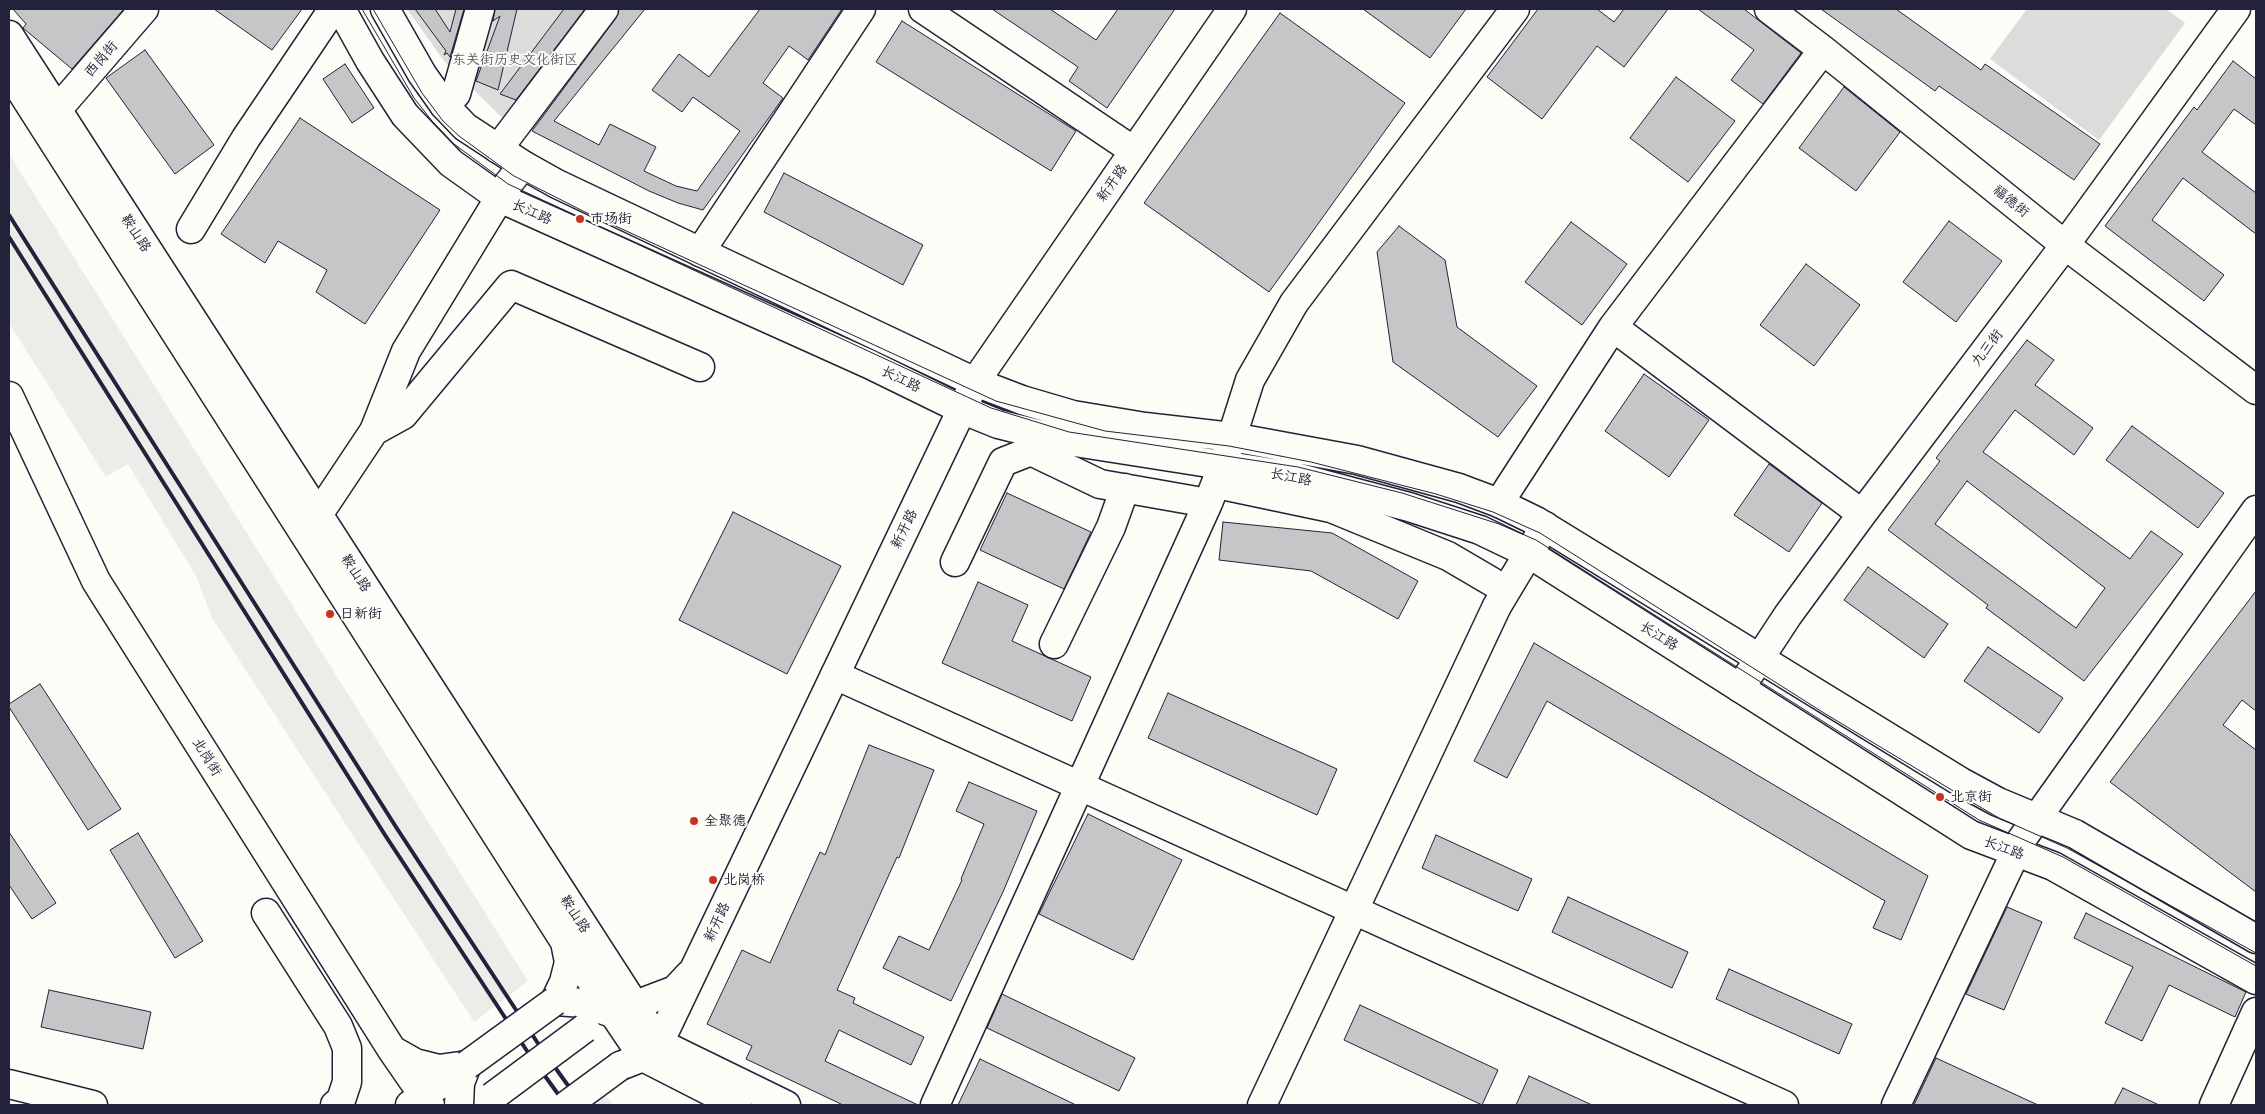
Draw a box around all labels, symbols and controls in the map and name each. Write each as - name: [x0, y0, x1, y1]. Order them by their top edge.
- street label: 西岗街: [81, 38, 121, 80]
- park label: 东关街历史文化街区: [452, 52, 578, 68]
- street label: 新开路: [1093, 161, 1131, 205]
- street label: 福德街: [1989, 181, 2033, 221]
- street label: 长江路: [509, 196, 555, 228]
- street label: 鞍山路: [118, 211, 154, 255]
- place label: 市场街: [590, 211, 632, 227]
- marker: 市场街: [574, 213, 586, 225]
- street label: 九三街: [1968, 326, 2006, 370]
- street label: 长江路: [878, 362, 924, 396]
- street label: 长江路: [1269, 465, 1313, 489]
- street label: 新开路: [887, 506, 921, 552]
- street label: 鞍山路: [338, 551, 374, 595]
- place label: 日新街: [340, 606, 382, 622]
- marker: 日新街: [324, 608, 336, 620]
- street label: 长江路: [1637, 618, 1681, 654]
- street label: 北岗街: [189, 735, 225, 779]
- place label: 北京街: [1950, 789, 1992, 805]
- marker: 北京街: [1934, 791, 1946, 803]
- place label: 全聚德: [704, 813, 746, 829]
- marker: 全聚德: [688, 815, 700, 827]
- street label: 长江路: [1981, 833, 2027, 863]
- place label: 北岗桥: [723, 872, 765, 888]
- marker: 北岗桥: [707, 874, 719, 886]
- street label: 鞍山路: [557, 892, 593, 936]
- street label: 新开路: [701, 899, 733, 945]

